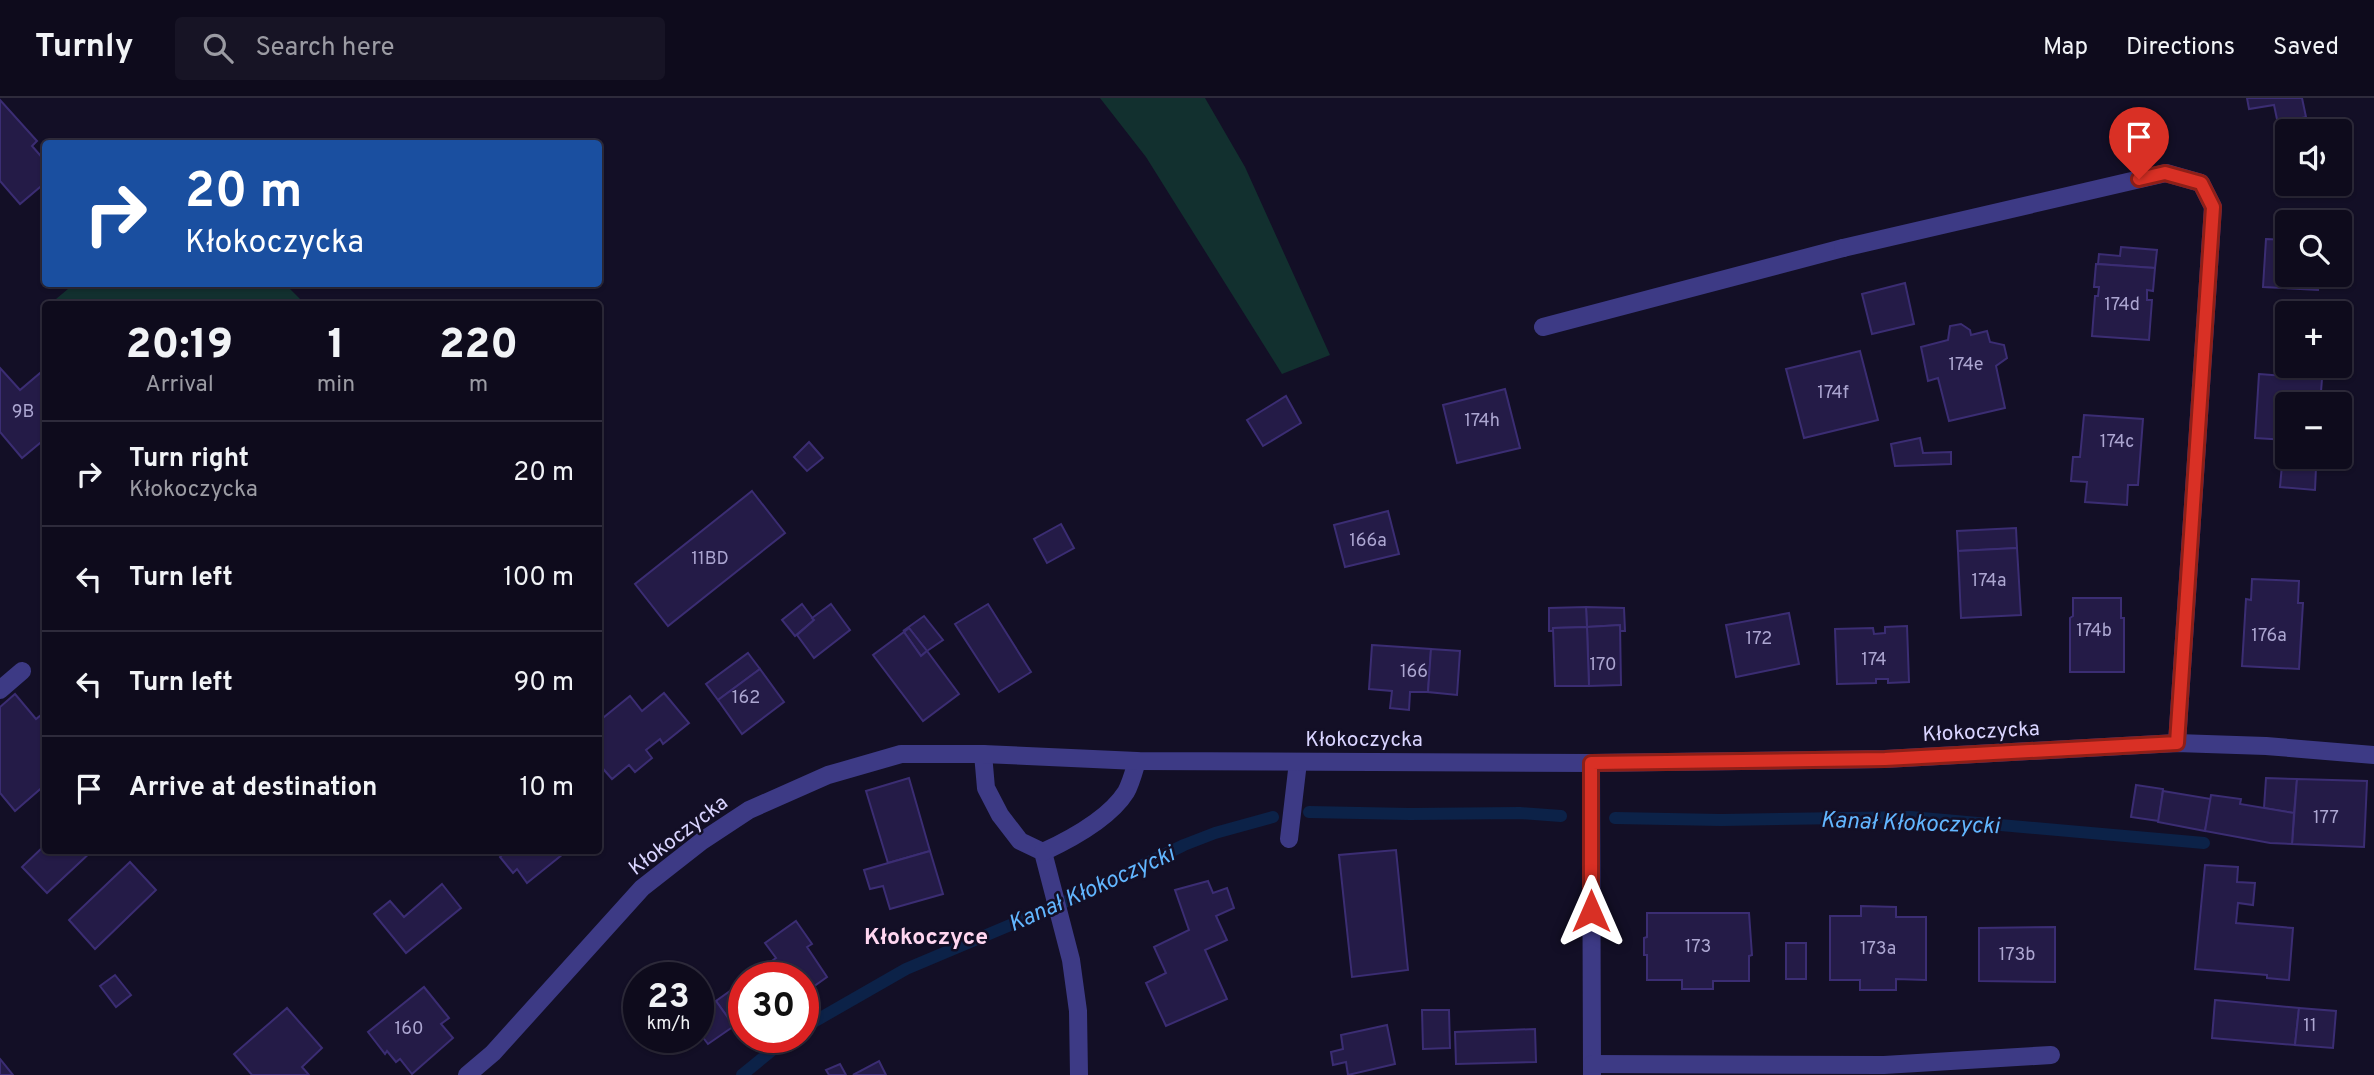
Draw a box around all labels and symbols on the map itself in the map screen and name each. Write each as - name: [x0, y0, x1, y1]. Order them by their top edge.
- pin: [2109, 107, 2169, 179]
- house number: 174d: [2104, 294, 2140, 317]
- house number: 174e: [1948, 354, 1984, 377]
- house number: 174f: [1817, 382, 1849, 405]
- house number: 9B: [12, 401, 34, 424]
- house number: 174h: [1464, 410, 1500, 433]
- house number: 174c: [2100, 431, 2134, 454]
- house number: 166a: [1349, 530, 1387, 553]
- house number: 11BD: [691, 548, 729, 571]
- house number: 174a: [1972, 570, 2006, 593]
- house number: 174b: [2076, 620, 2112, 643]
- house number: 176a: [2251, 625, 2287, 648]
- house number: 172: [1746, 628, 1772, 651]
- house number: 174: [1861, 649, 1887, 672]
- house number: 170: [1589, 654, 1617, 677]
- house number: 166: [1400, 661, 1428, 684]
- house number: 162: [732, 687, 760, 710]
- street label: Kłokoczycka: [1922, 716, 2040, 749]
- street label: Kłokoczycka: [1305, 727, 1423, 754]
- street label: Kłokoczycka: [624, 790, 734, 882]
- water label: Kanał Kłokoczycki: [1820, 807, 2001, 842]
- house number: 177: [2313, 807, 2339, 830]
- water label: Kanał Kłokoczycki: [1004, 840, 1181, 940]
- position arrow: [1554, 874, 1628, 948]
- district label: Kłokoczyce: [864, 924, 988, 953]
- house number: 173: [1685, 936, 1711, 959]
- house number: 173a: [1860, 938, 1896, 961]
- house number: 173b: [1999, 944, 2035, 967]
- speed limit sign: 30: [728, 962, 819, 1053]
- house number: 11: [2303, 1015, 2317, 1038]
- house number: 160: [394, 1018, 424, 1041]

